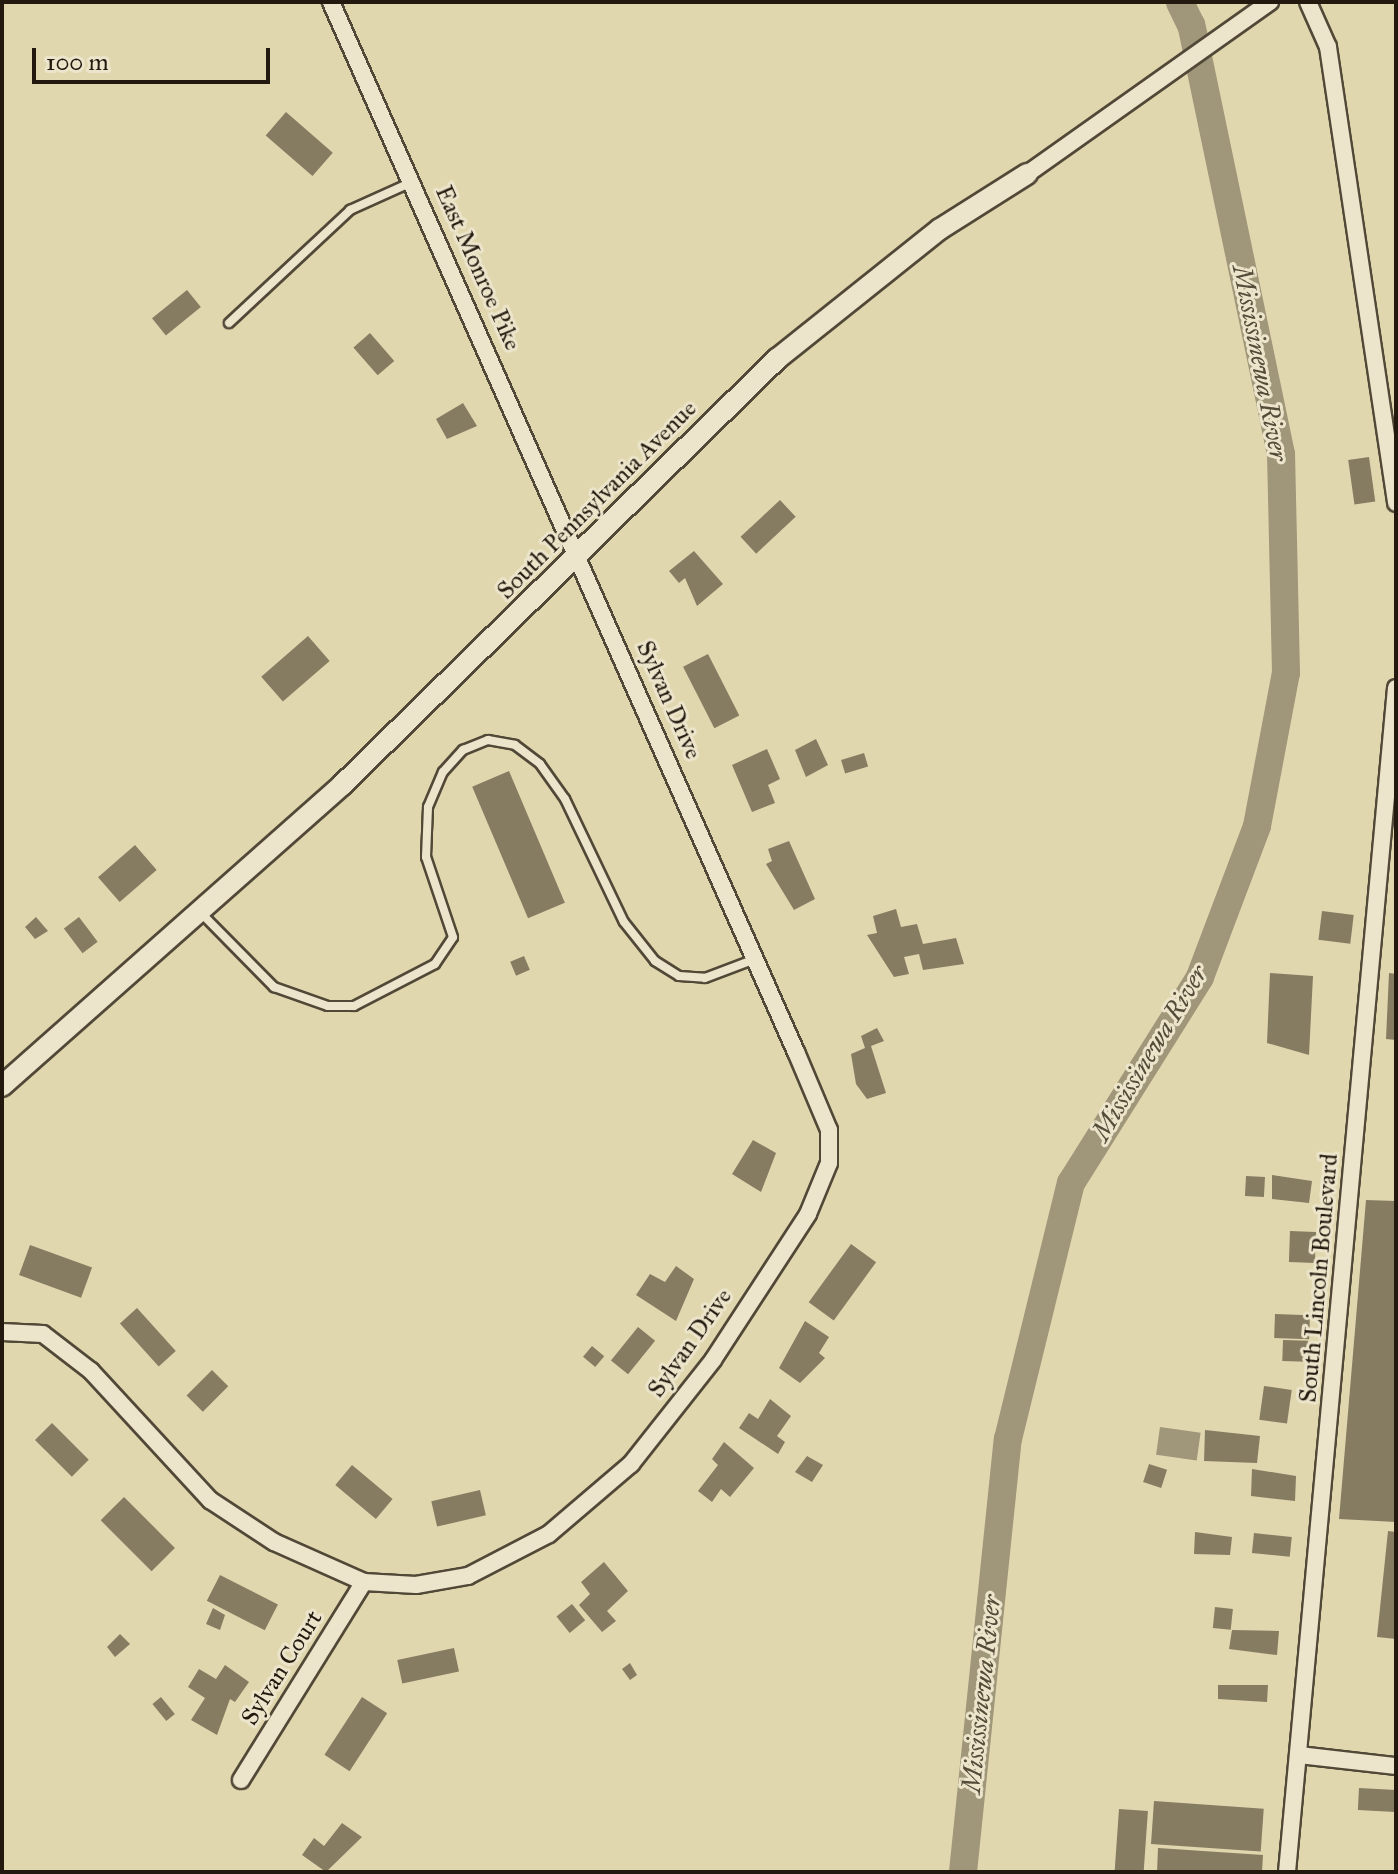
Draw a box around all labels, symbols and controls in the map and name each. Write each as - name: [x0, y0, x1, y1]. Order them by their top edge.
- scale bar: [36, 32, 274, 82]
- text: 100 m: [46, 47, 109, 77]
- street label: East Monroe Pike: [429, 181, 527, 355]
- water label: Mississinewa River: [1226, 262, 1294, 464]
- street label: South Pennsylvania Avenue: [491, 394, 703, 606]
- street label: Sylvan Drive: [630, 636, 708, 764]
- water label: Mississinewa River: [1085, 960, 1215, 1146]
- street label: South Lincoln Boulevard: [1294, 1152, 1344, 1404]
- street label: Sylvan Drive: [642, 1283, 738, 1403]
- water label: Mississinewa River: [956, 1593, 1008, 1795]
- street label: Sylvan Court: [235, 1605, 329, 1731]

